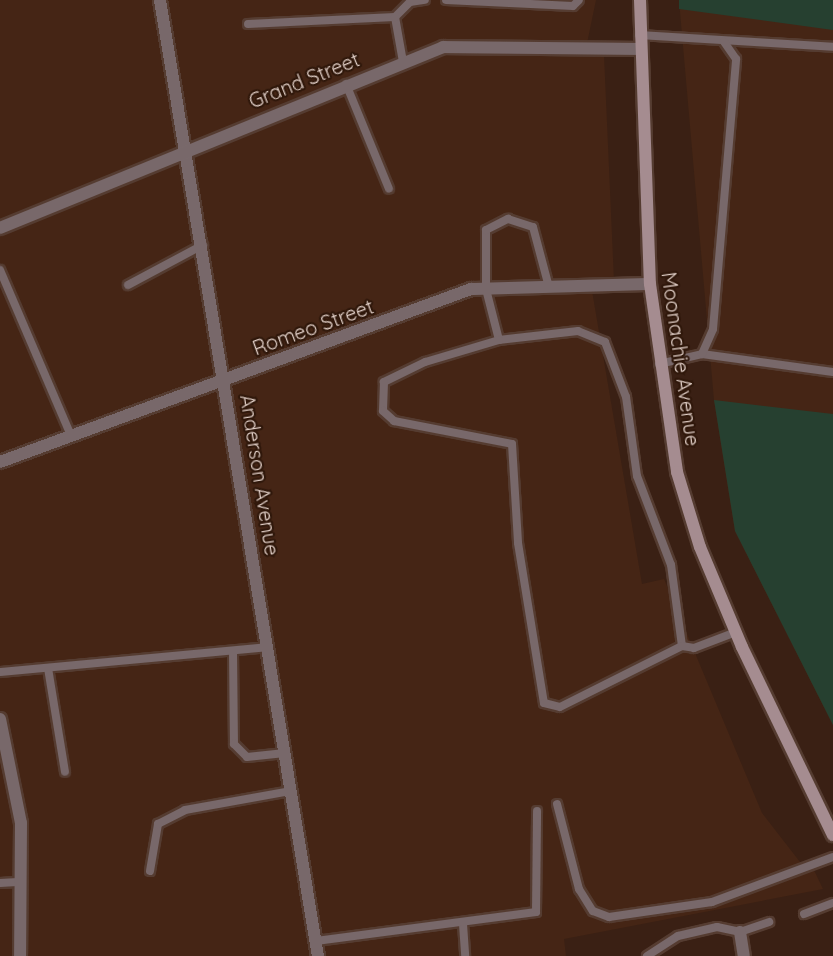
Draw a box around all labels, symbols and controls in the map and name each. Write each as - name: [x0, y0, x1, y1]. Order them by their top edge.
- street label: Grand Street: [245, 47, 363, 113]
- street label: Moonachie Avenue: [657, 270, 705, 448]
- street label: Romeo Street: [249, 294, 377, 360]
- street label: Anderson Avenue: [235, 393, 285, 557]

